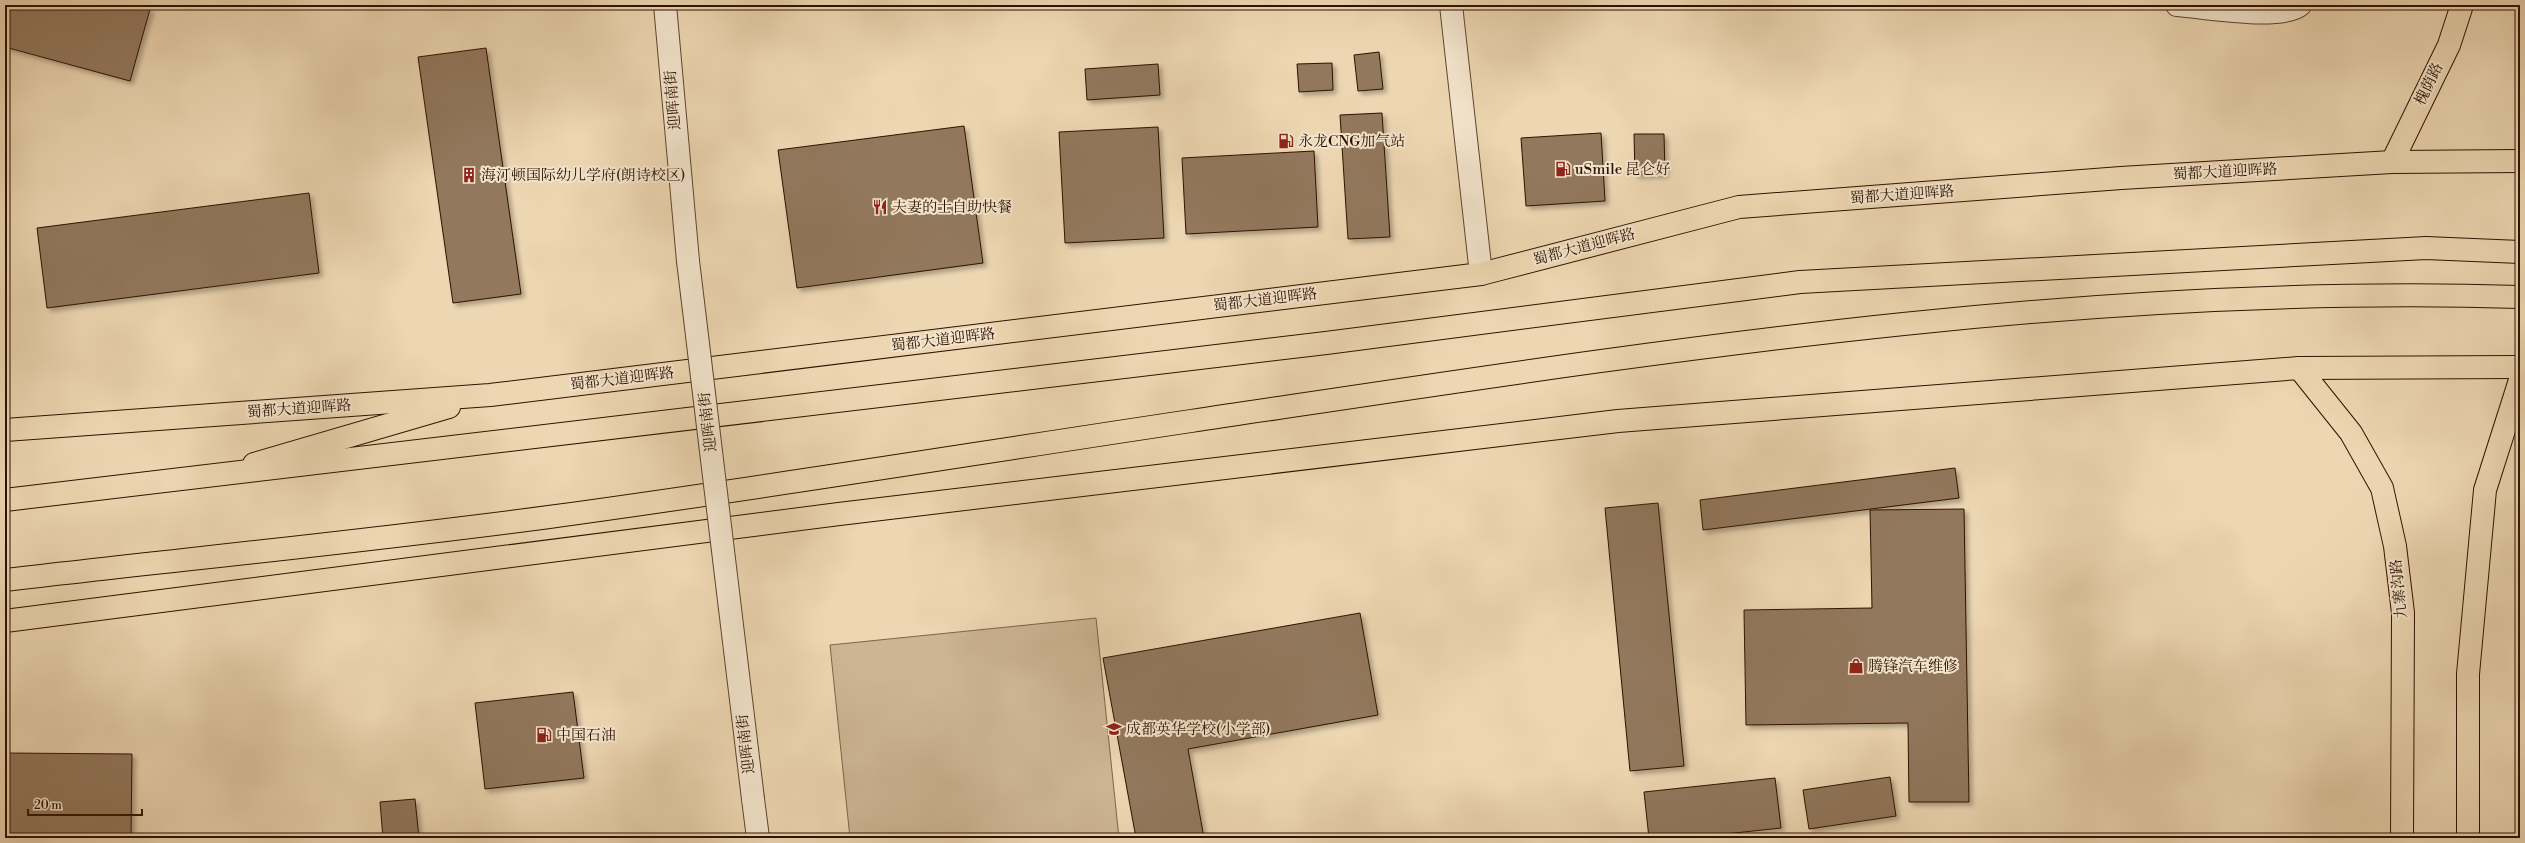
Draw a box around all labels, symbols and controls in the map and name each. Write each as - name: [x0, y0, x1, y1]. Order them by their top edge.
- street label: 槐荫路: [2411, 60, 2447, 108]
- street label: 迎晖南街: [661, 69, 685, 131]
- fuel station icon: 永龙CNG加气站: [1277, 132, 1295, 150]
- place label: 永龙CNG加气站: [1298, 132, 1405, 151]
- fuel station icon: uSmile 昆仑好: [1554, 160, 1572, 178]
- place label: uSmile 昆仑好: [1575, 160, 1670, 179]
- street label: 蜀都大道迎晖路: [2172, 160, 2278, 184]
- building icon: 海汀顿国际幼儿学府(朗诗校区): [460, 166, 478, 184]
- place label: 海汀顿国际幼儿学府(朗诗校区): [481, 166, 685, 185]
- street label: 蜀都大道迎晖路: [1849, 182, 1955, 208]
- restaurant icon: 夫妻的士自助快餐: [871, 198, 889, 216]
- place label: 夫妻的士自助快餐: [892, 198, 1012, 217]
- street label: 蜀都大道迎晖路: [1531, 224, 1637, 270]
- street label: 蜀都大道迎晖路: [1212, 284, 1318, 316]
- street label: 蜀都大道迎晖路: [890, 324, 996, 356]
- street label: 蜀都大道迎晖路: [569, 363, 675, 395]
- street label: 迎晖南街: [695, 391, 721, 453]
- street label: 蜀都大道迎晖路: [246, 396, 352, 422]
- street label: 九寨沟路: [2386, 558, 2412, 620]
- shop icon: 腾锋汽车维修: [1847, 657, 1865, 675]
- place label: 腾锋汽车维修: [1868, 657, 1958, 676]
- street label: 迎晖南街: [733, 713, 759, 775]
- school or university icon: 成都英华学校(小学部): [1105, 720, 1123, 738]
- place label: 成都英华学校(小学部): [1126, 720, 1270, 739]
- fuel station icon: 中国石油: [535, 726, 553, 744]
- place label: 中国石油: [556, 726, 616, 745]
- scale bar: [28, 791, 142, 817]
- text: 20 m: [34, 798, 62, 813]

